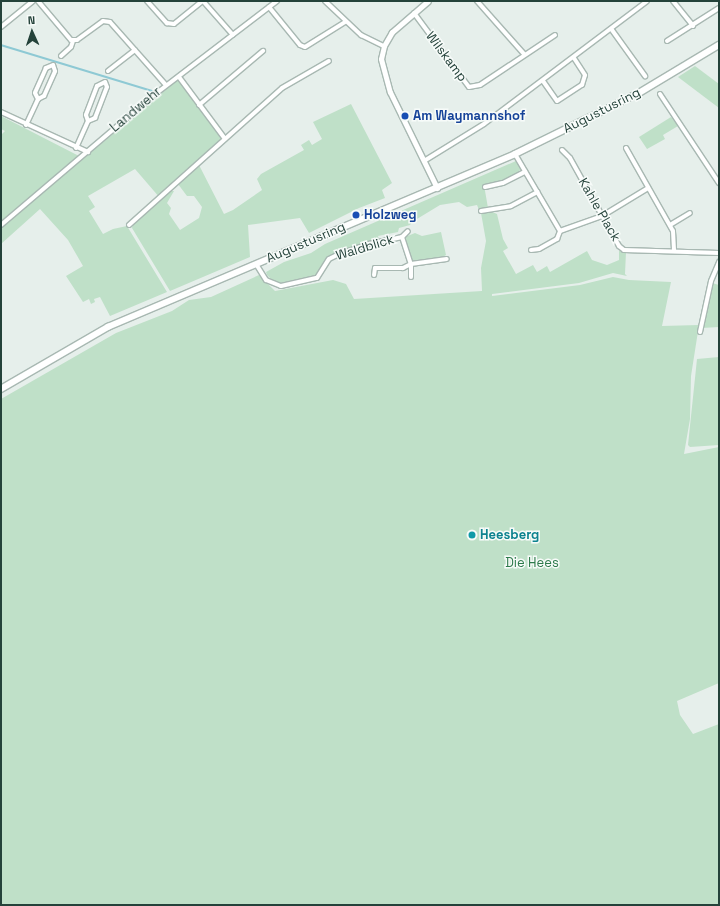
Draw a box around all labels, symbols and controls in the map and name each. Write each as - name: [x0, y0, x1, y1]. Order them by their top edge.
- north arrow: [12, 12, 52, 52]
- text: N: [27, 13, 35, 27]
- street label: Wilskamp: [422, 29, 470, 85]
- street label: Landwehr: [107, 84, 165, 136]
- street label: Augustusring: [561, 85, 643, 137]
- place label: Am Waymannshof: [413, 108, 525, 124]
- marker: Am Waymannshof: [400, 111, 410, 121]
- street label: Kahle Plack: [575, 176, 623, 244]
- place label: Holzweg: [364, 207, 417, 223]
- marker: Holzweg: [351, 210, 361, 220]
- street label: Augustusring: [264, 219, 348, 267]
- street label: Waldblick: [334, 232, 396, 264]
- place label: Heesberg: [480, 527, 539, 543]
- marker: Heesberg: [467, 530, 477, 540]
- park label: Die Hees: [505, 555, 559, 571]

